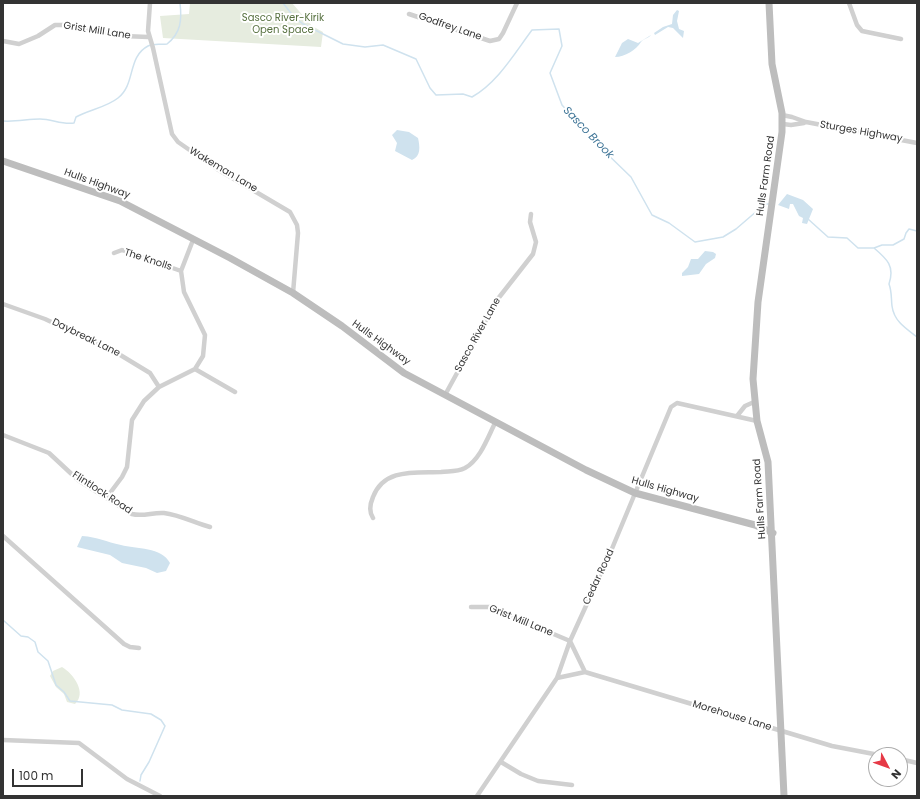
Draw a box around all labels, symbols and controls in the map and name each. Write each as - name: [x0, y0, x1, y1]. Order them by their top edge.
- street label: Godfrey Lane: [417, 11, 483, 43]
- park label: Sasco River-Kirik Open Space: [242, 12, 324, 36]
- street label: Grist Mill Lane: [63, 20, 131, 42]
- water label: Sasco Brook: [560, 104, 616, 162]
- street label: Sturges Highway: [819, 119, 903, 145]
- street label: Hulls Farm Road: [754, 135, 778, 217]
- street label: Wakeman Lane: [187, 145, 259, 195]
- street label: Hulls Highway: [62, 167, 132, 201]
- street label: The Knolls: [123, 247, 173, 273]
- street label: Sasco River Lane: [453, 296, 503, 374]
- street label: Daybreak Lane: [50, 316, 122, 360]
- street label: Hulls Highway: [349, 318, 413, 368]
- street label: Hulls Farm Road: [751, 458, 769, 540]
- street label: Flintlock Road: [70, 469, 134, 517]
- street label: Hulls Highway: [630, 475, 700, 505]
- street label: Cedar Road: [581, 547, 617, 607]
- street label: Grist Mill Lane: [487, 603, 555, 639]
- street label: Morehouse Lane: [691, 698, 773, 734]
- north arrow: [868, 747, 908, 787]
- scale bar: [14, 761, 85, 787]
- text: N: [888, 766, 905, 783]
- text: 100 m: [19, 767, 53, 784]

